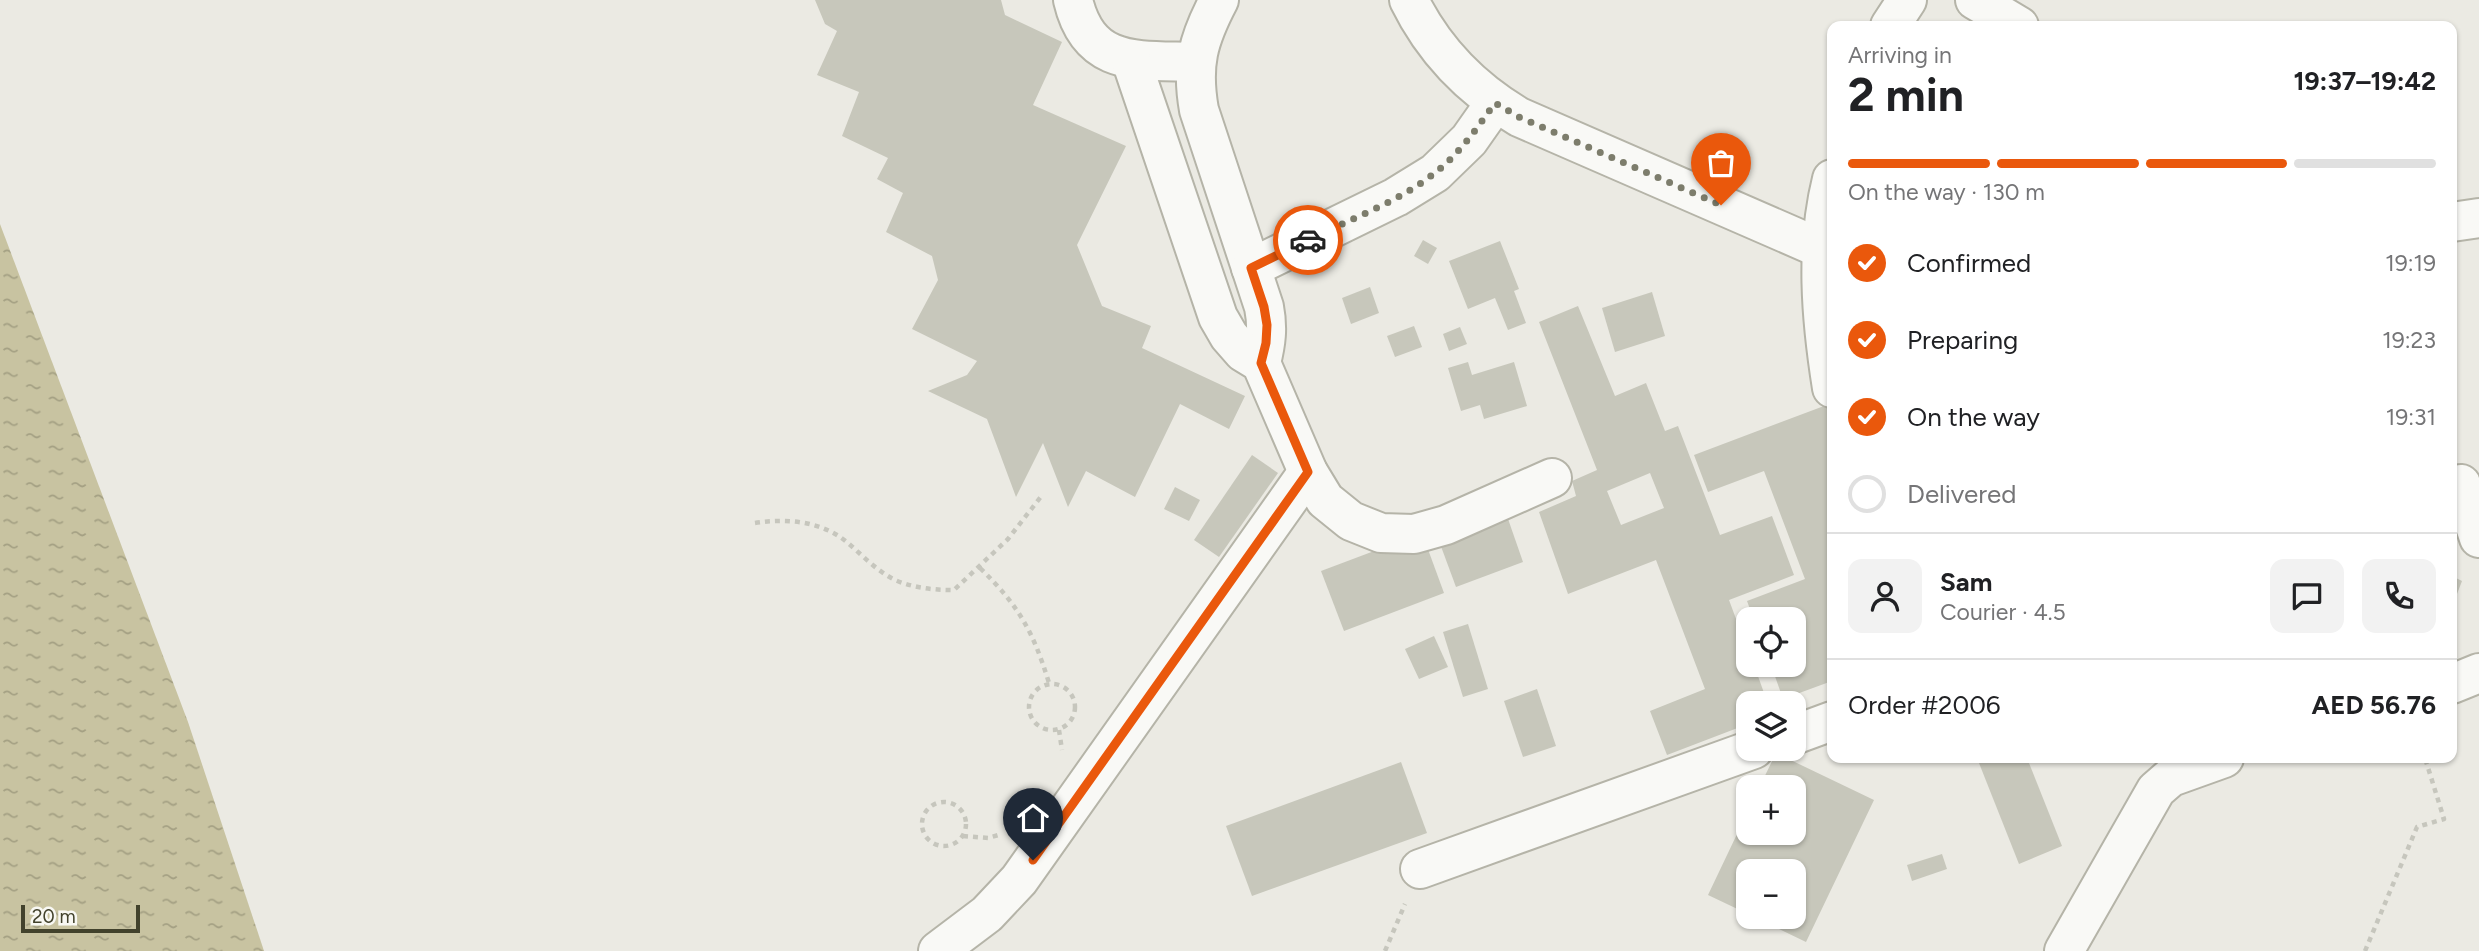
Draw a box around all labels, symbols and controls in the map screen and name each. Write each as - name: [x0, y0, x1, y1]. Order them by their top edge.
- text: Arriving in: [1848, 41, 1952, 69]
- text: 19:37–19:42: [2294, 65, 2436, 97]
- text: 2 min: [1848, 67, 1964, 123]
- pin: [1691, 133, 1751, 205]
- icon: bag: [1702, 144, 1740, 182]
- text: On the way · 130 m: [1848, 178, 2045, 206]
- courier: [1273, 205, 1343, 275]
- icon: car: [1289, 221, 1327, 259]
- icon: check: [1848, 244, 1886, 282]
- text: Confirmed: [1907, 247, 2031, 279]
- text: 19:19: [2385, 249, 2436, 277]
- icon: check: [1848, 321, 1886, 359]
- text: Preparing: [1907, 324, 2018, 356]
- text: 19:23: [2382, 326, 2436, 354]
- icon: check: [1848, 398, 1886, 436]
- text: On the way: [1907, 401, 2040, 433]
- text: 19:31: [2386, 403, 2436, 431]
- text: Delivered: [1907, 478, 2016, 510]
- button: person: [1848, 559, 1922, 633]
- button: chat: [2270, 559, 2344, 633]
- button: phone: [2362, 559, 2436, 633]
- text: Sam: [1940, 566, 1992, 598]
- text: Courier · 4.5: [1940, 598, 2066, 626]
- map controls: [1736, 607, 1806, 929]
- button: locate: [1736, 607, 1806, 677]
- text: Order #2006: [1848, 689, 2001, 721]
- text: AED 56.76: [2312, 689, 2436, 721]
- button: layers: [1736, 691, 1806, 761]
- button: +: [1736, 775, 1806, 845]
- pin: [1003, 788, 1063, 860]
- icon: home: [1014, 799, 1052, 837]
- button: −: [1736, 859, 1806, 929]
- scale bar: [21, 902, 140, 934]
- text: 20 m: [32, 905, 76, 928]

